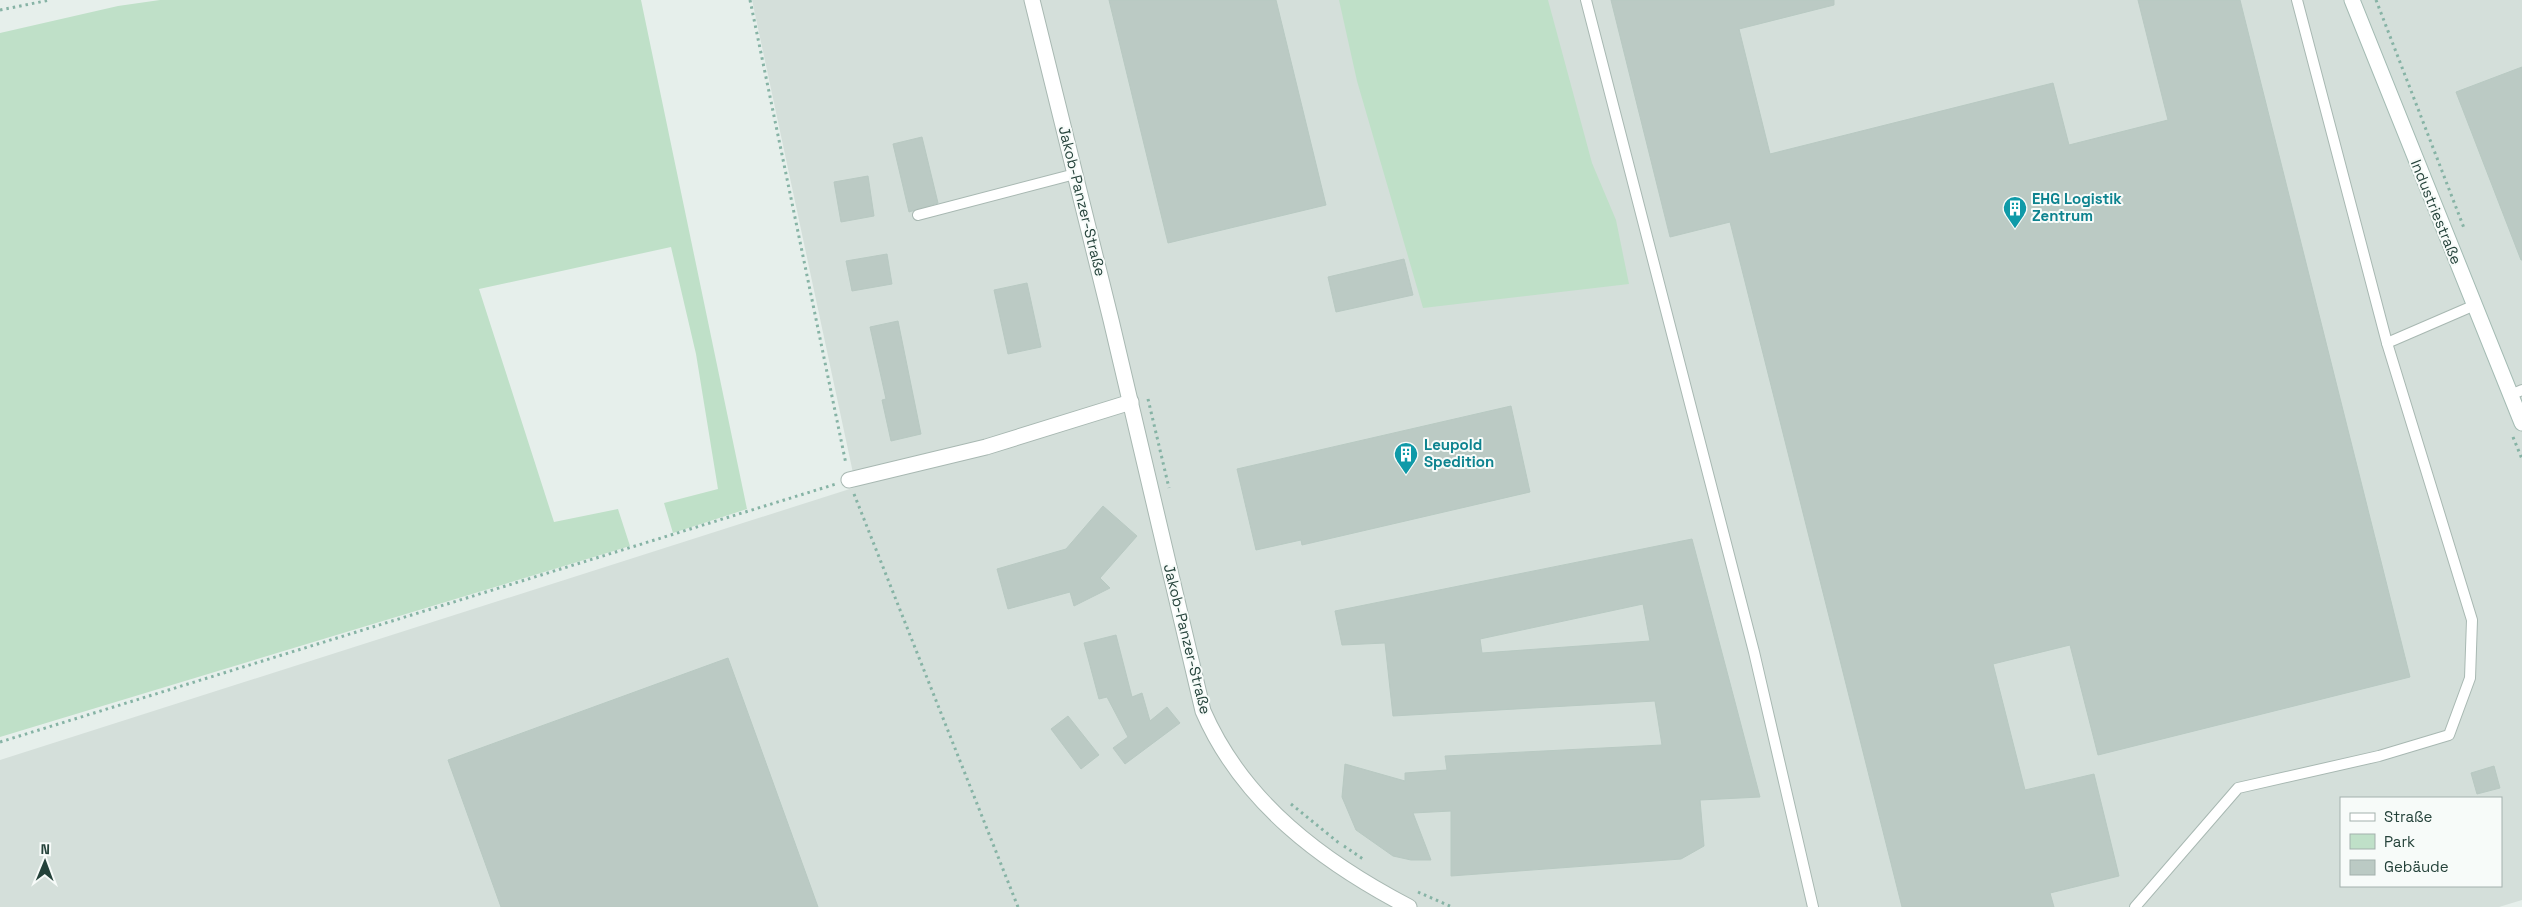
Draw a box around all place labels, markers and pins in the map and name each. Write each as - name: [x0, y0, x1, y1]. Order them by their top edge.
- place label: EHG Logistik Zentrum: [2032, 189, 2122, 225]
- building icon: EHG Logistik Zentrum: [2002, 195, 2028, 229]
- place label: Leupold Spedition: [1424, 435, 1494, 471]
- building icon: Leupold Spedition: [1393, 441, 1419, 475]

